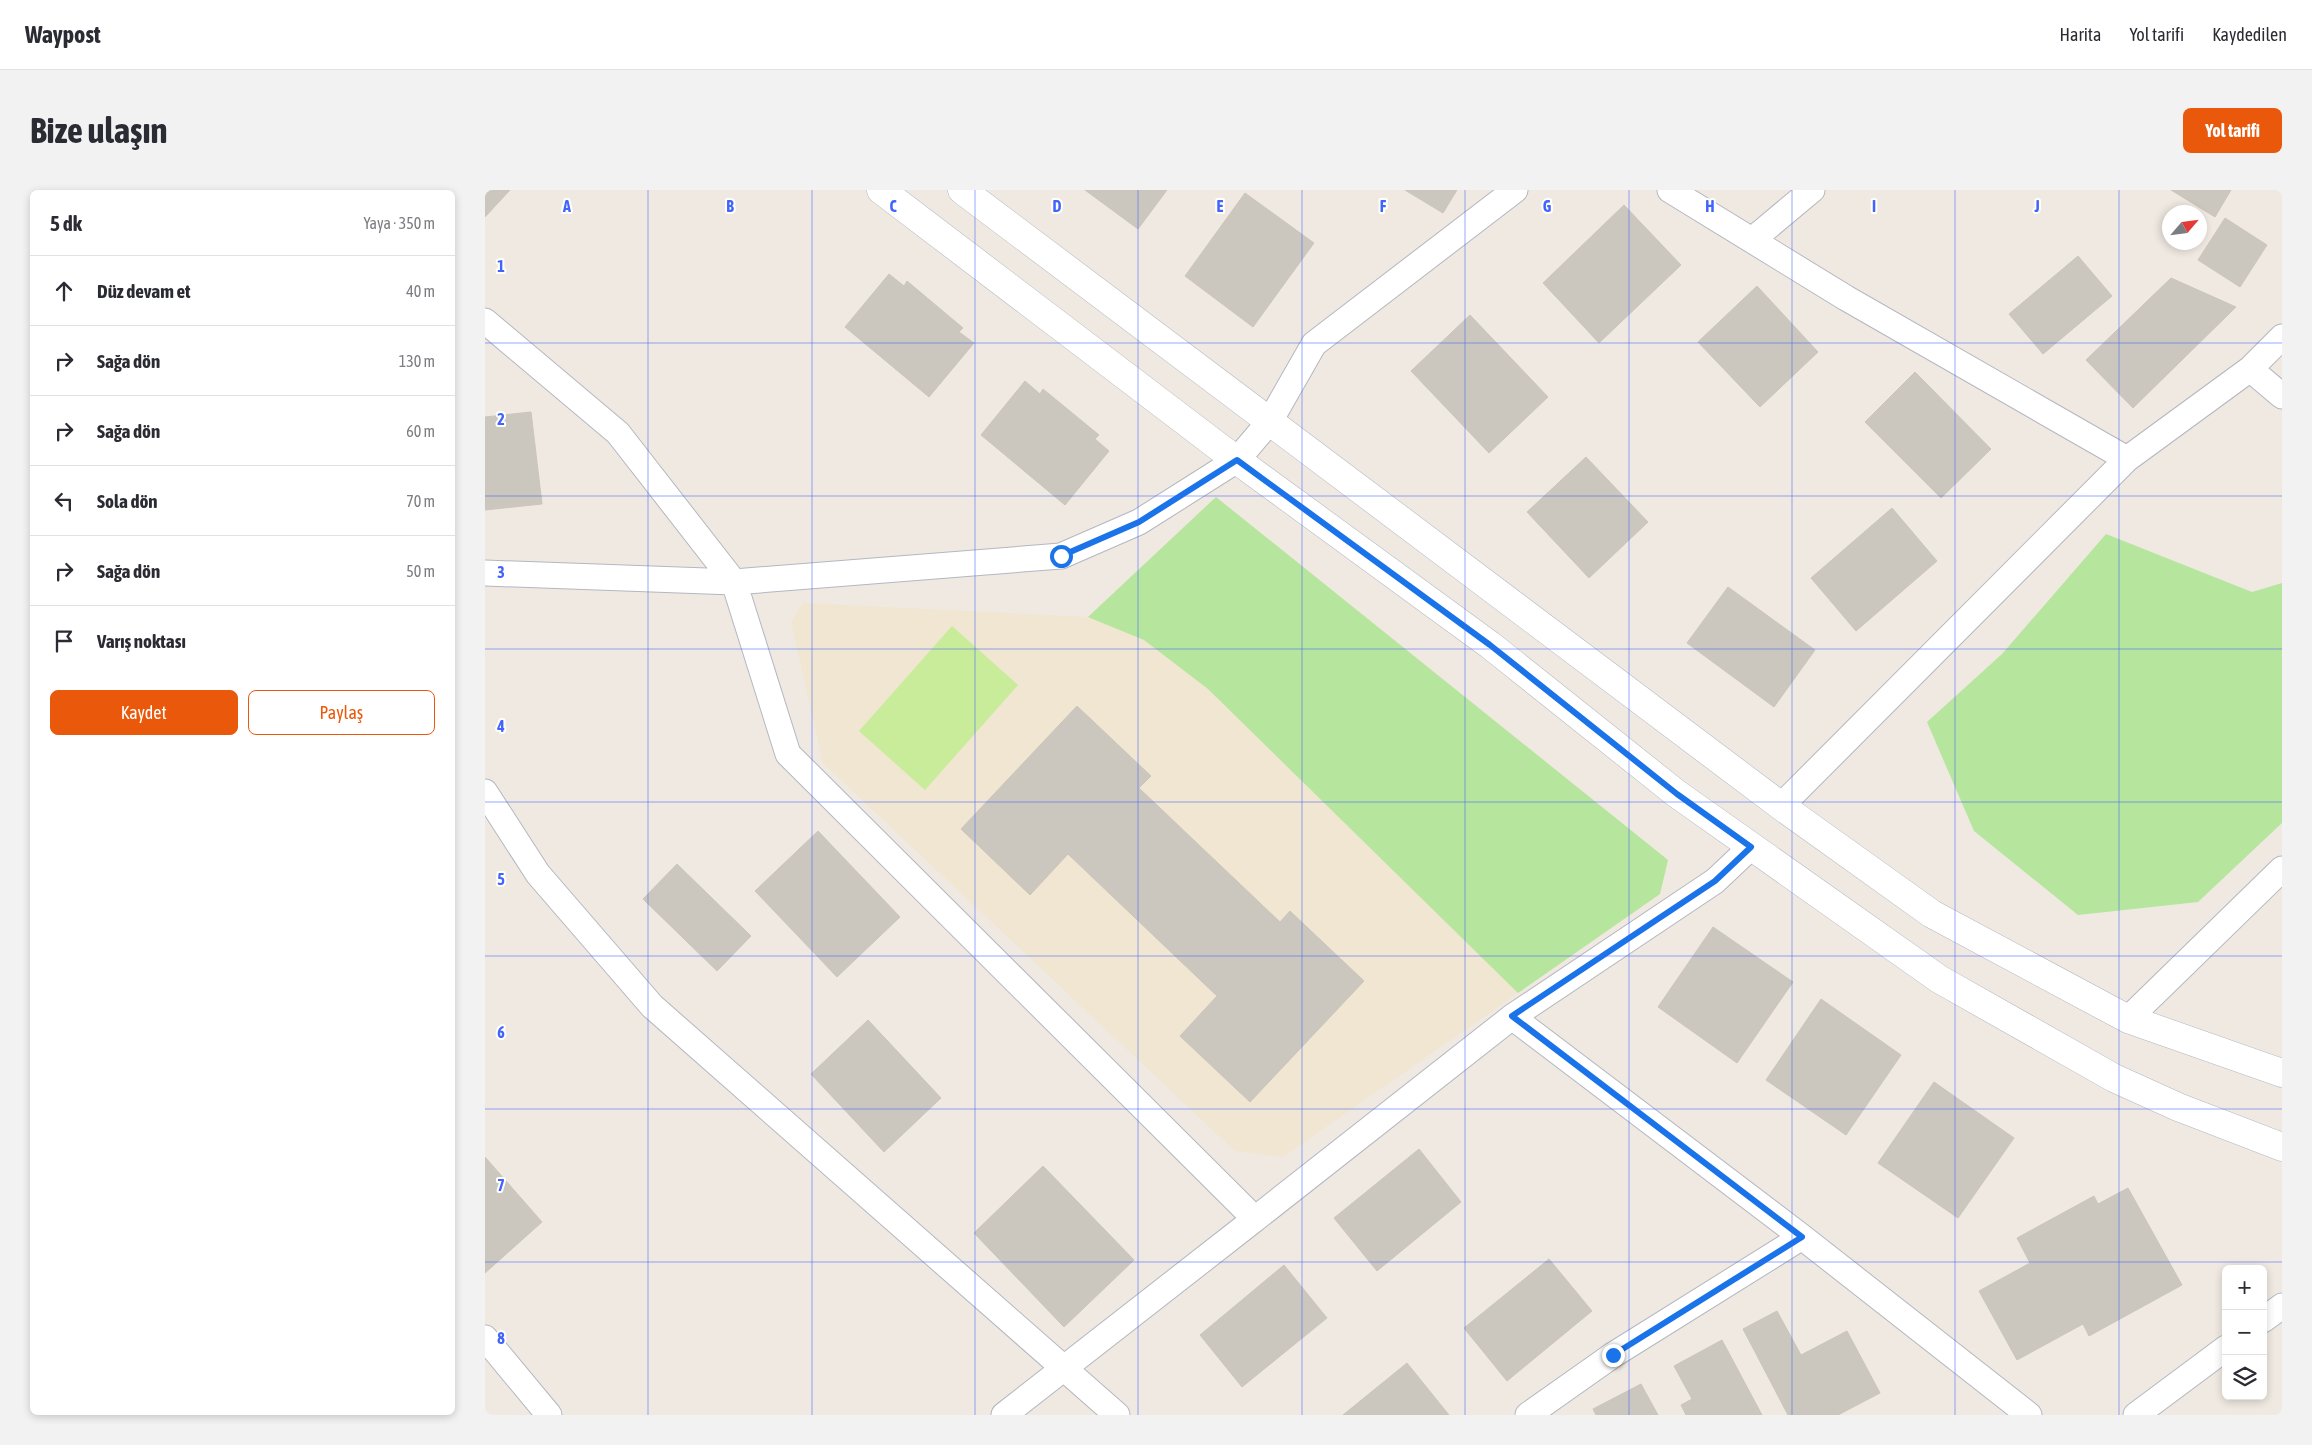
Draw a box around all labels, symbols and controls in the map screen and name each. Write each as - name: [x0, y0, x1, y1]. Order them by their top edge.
- text: Waypost: [25, 21, 101, 48]
- text: Harita: [2060, 24, 2101, 45]
- text: Yol tarifi: [2129, 24, 2184, 45]
- text: Kaydedilen: [2212, 24, 2287, 45]
- button: Yol tarifi: [2183, 108, 2282, 153]
- text: Bize ulaşın: [30, 110, 167, 150]
- text: A: [562, 197, 571, 215]
- text: B: [726, 197, 734, 215]
- text: C: [889, 197, 897, 215]
- text: D: [1053, 197, 1062, 215]
- text: E: [1217, 197, 1224, 215]
- text: F: [1380, 197, 1387, 215]
- text: G: [1543, 197, 1552, 215]
- text: H: [1705, 197, 1715, 215]
- text: I: [1872, 197, 1876, 215]
- text: J: [2033, 197, 2040, 215]
- north arrow: [2162, 205, 2207, 250]
- text: 5 dk: [50, 211, 82, 235]
- text: Yaya · 350 m: [363, 214, 435, 232]
- text: 1: [497, 257, 505, 275]
- icon: ahead: [50, 277, 78, 305]
- text: Düz devam et: [97, 280, 191, 302]
- text: 40 m: [406, 282, 435, 300]
- icon: right: [50, 347, 78, 375]
- text: Sağa dön: [97, 350, 160, 372]
- text: 130 m: [399, 352, 435, 370]
- text: 2: [497, 410, 505, 428]
- icon: right: [50, 417, 78, 445]
- text: Sağa dön: [97, 420, 160, 442]
- text: 60 m: [406, 422, 435, 440]
- icon: left: [50, 487, 78, 515]
- text: Sola dön: [97, 490, 158, 512]
- text: 70 m: [406, 492, 435, 510]
- route start: [1050, 545, 1073, 568]
- icon: right: [50, 557, 78, 585]
- text: Sağa dön: [97, 560, 160, 582]
- text: 50 m: [406, 562, 435, 580]
- text: 3: [497, 563, 505, 581]
- icon: arrive: [50, 627, 78, 655]
- text: Varış noktası: [97, 630, 186, 652]
- button: Kaydet: [50, 690, 238, 735]
- button: Paylaş: [248, 690, 435, 735]
- text: 4: [496, 717, 505, 735]
- text: 5: [497, 870, 505, 888]
- text: 6: [497, 1023, 505, 1041]
- text: 7: [497, 1176, 505, 1194]
- map controls: [2222, 1265, 2267, 1400]
- button: +: [2222, 1265, 2267, 1310]
- button: −: [2222, 1310, 2267, 1355]
- text: 8: [497, 1329, 505, 1347]
- route end: [1602, 1344, 1625, 1367]
- button: layers: [2222, 1355, 2267, 1400]

